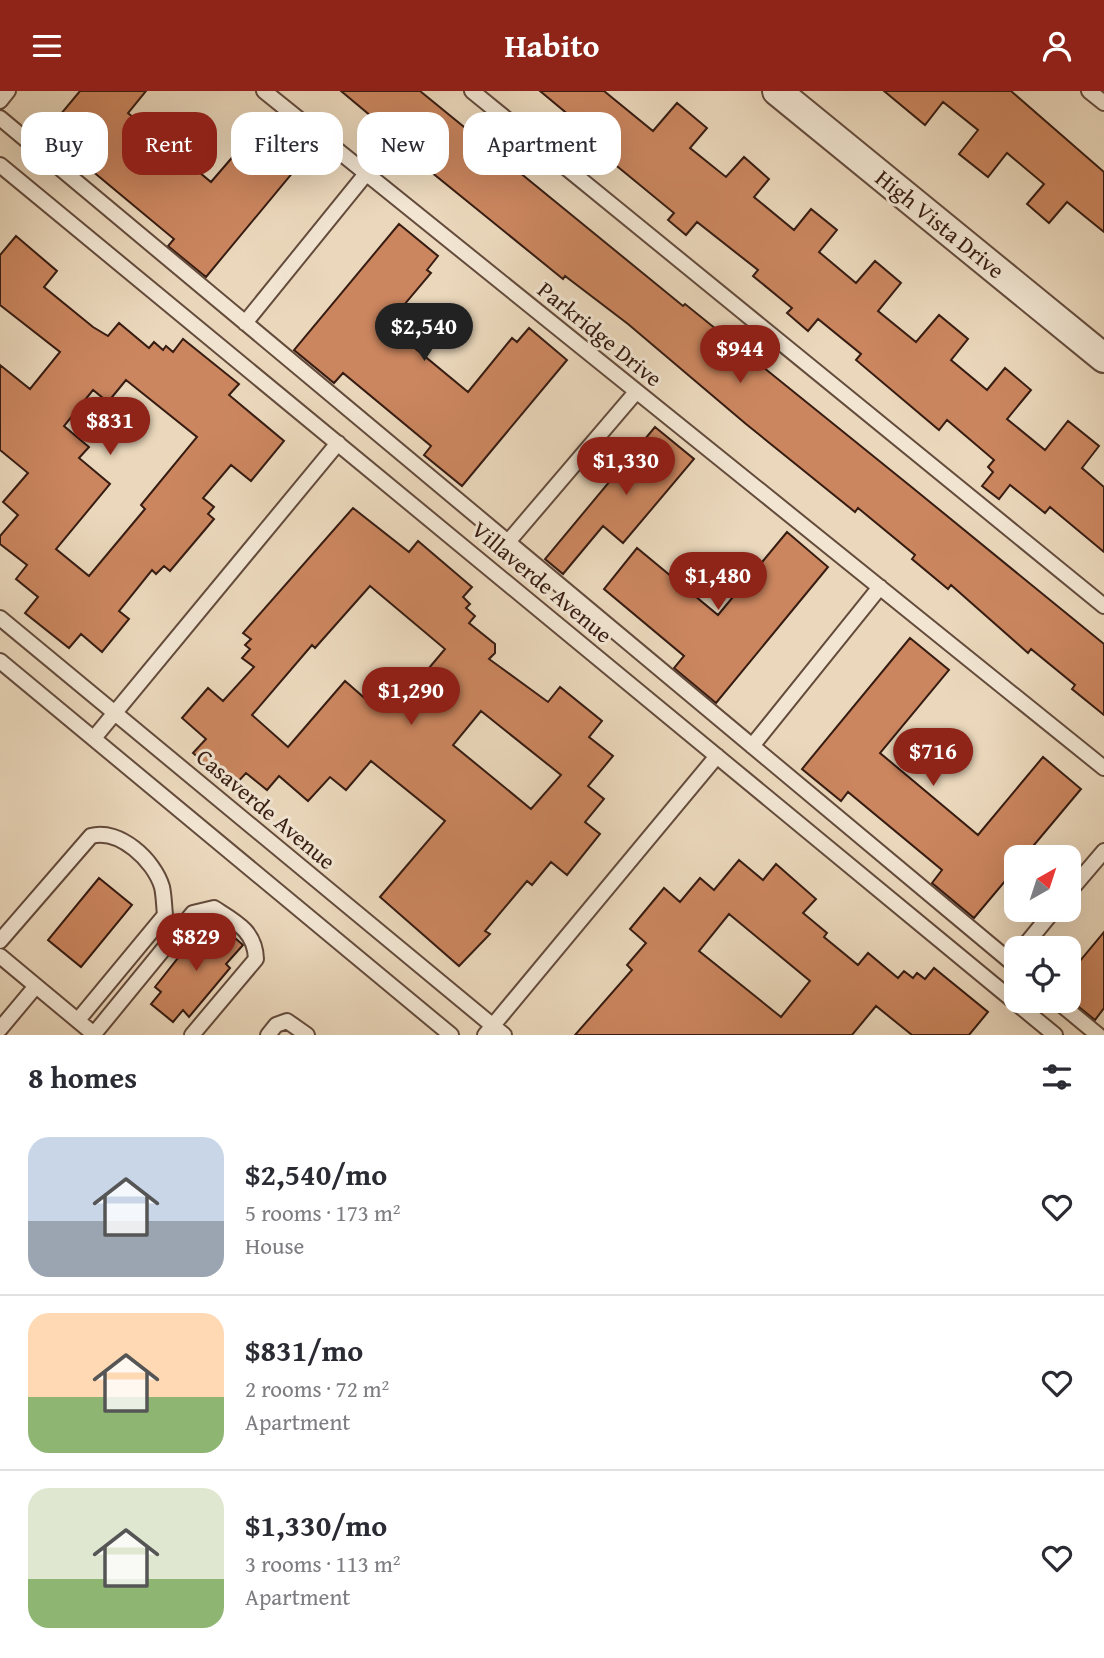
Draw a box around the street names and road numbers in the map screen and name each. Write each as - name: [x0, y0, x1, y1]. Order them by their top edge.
- street label: High Vista Drive: [869, 161, 1012, 286]
- street label: Parkridge Drive: [531, 273, 670, 394]
- street label: Villaverde Avenue: [465, 513, 620, 650]
- street label: Casaverde Avenue: [190, 740, 343, 877]

